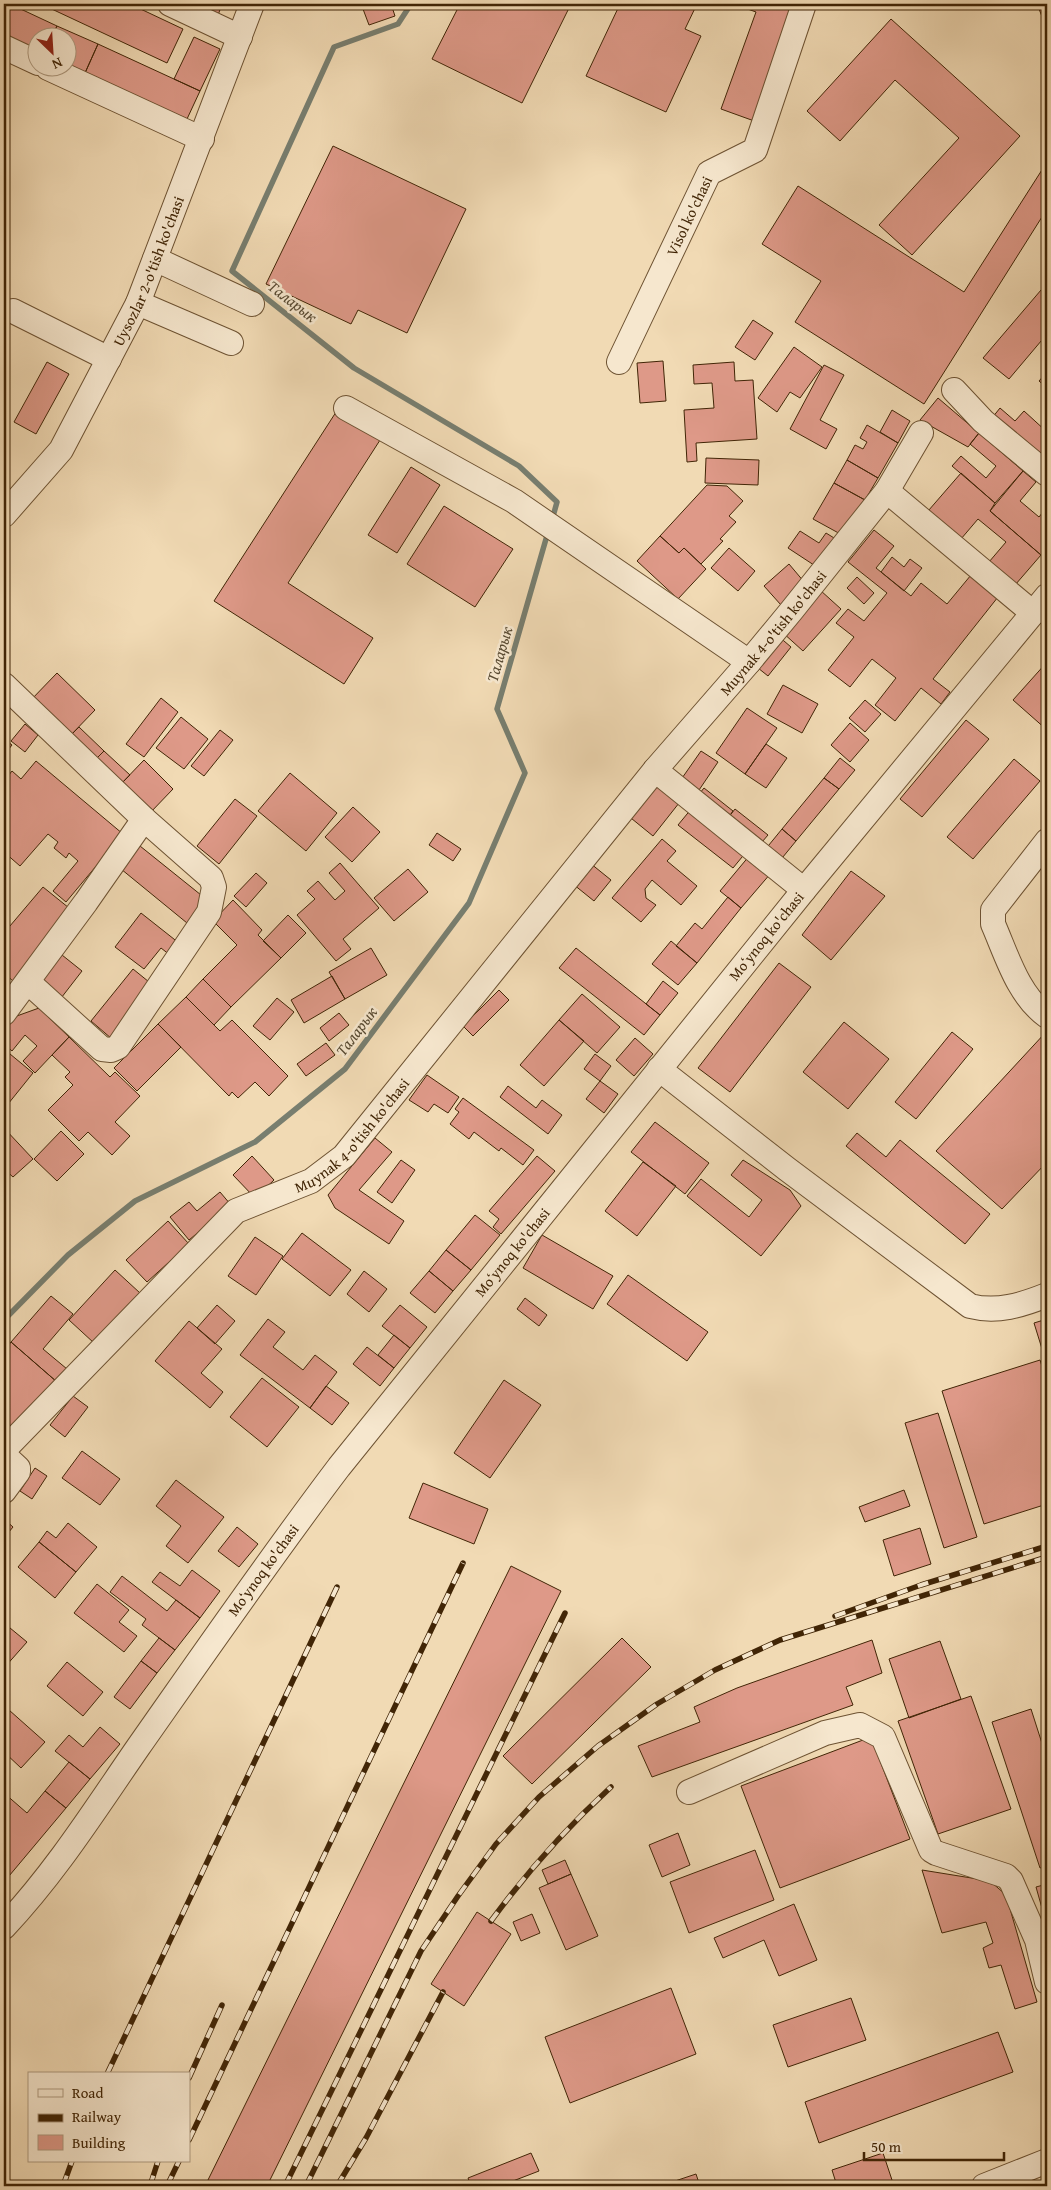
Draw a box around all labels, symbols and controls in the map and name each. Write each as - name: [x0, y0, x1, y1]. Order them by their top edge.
- north arrow: [28, 28, 78, 78]
- text: N: [48, 53, 66, 75]
- street label: Visol ko'chasi: [661, 172, 717, 259]
- street label: Uysozlar 2-o'tish ko'chasi: [107, 193, 188, 349]
- water label: Таларык: [263, 274, 323, 328]
- street label: Muynak 4-o'tish ko'chasi: [715, 565, 831, 699]
- water label: Таларык: [480, 623, 518, 685]
- street label: Moʻynoq ko'chasi: [724, 887, 808, 985]
- water label: Таларык: [329, 1001, 383, 1061]
- street label: Muynak 4-o'tish ko'chasi: [291, 1073, 414, 1197]
- street label: Moʻynoq ko'chasi: [470, 1203, 554, 1301]
- street label: Moʻynoq ko'chasi: [222, 1520, 304, 1620]
- legend: [28, 2072, 190, 2162]
- text: Road: [72, 2082, 103, 2103]
- text: Railway: [72, 2106, 122, 2127]
- scale bar: [864, 2130, 1004, 2162]
- text: Building: [72, 2132, 126, 2153]
- text: 50 m: [871, 2136, 902, 2157]

